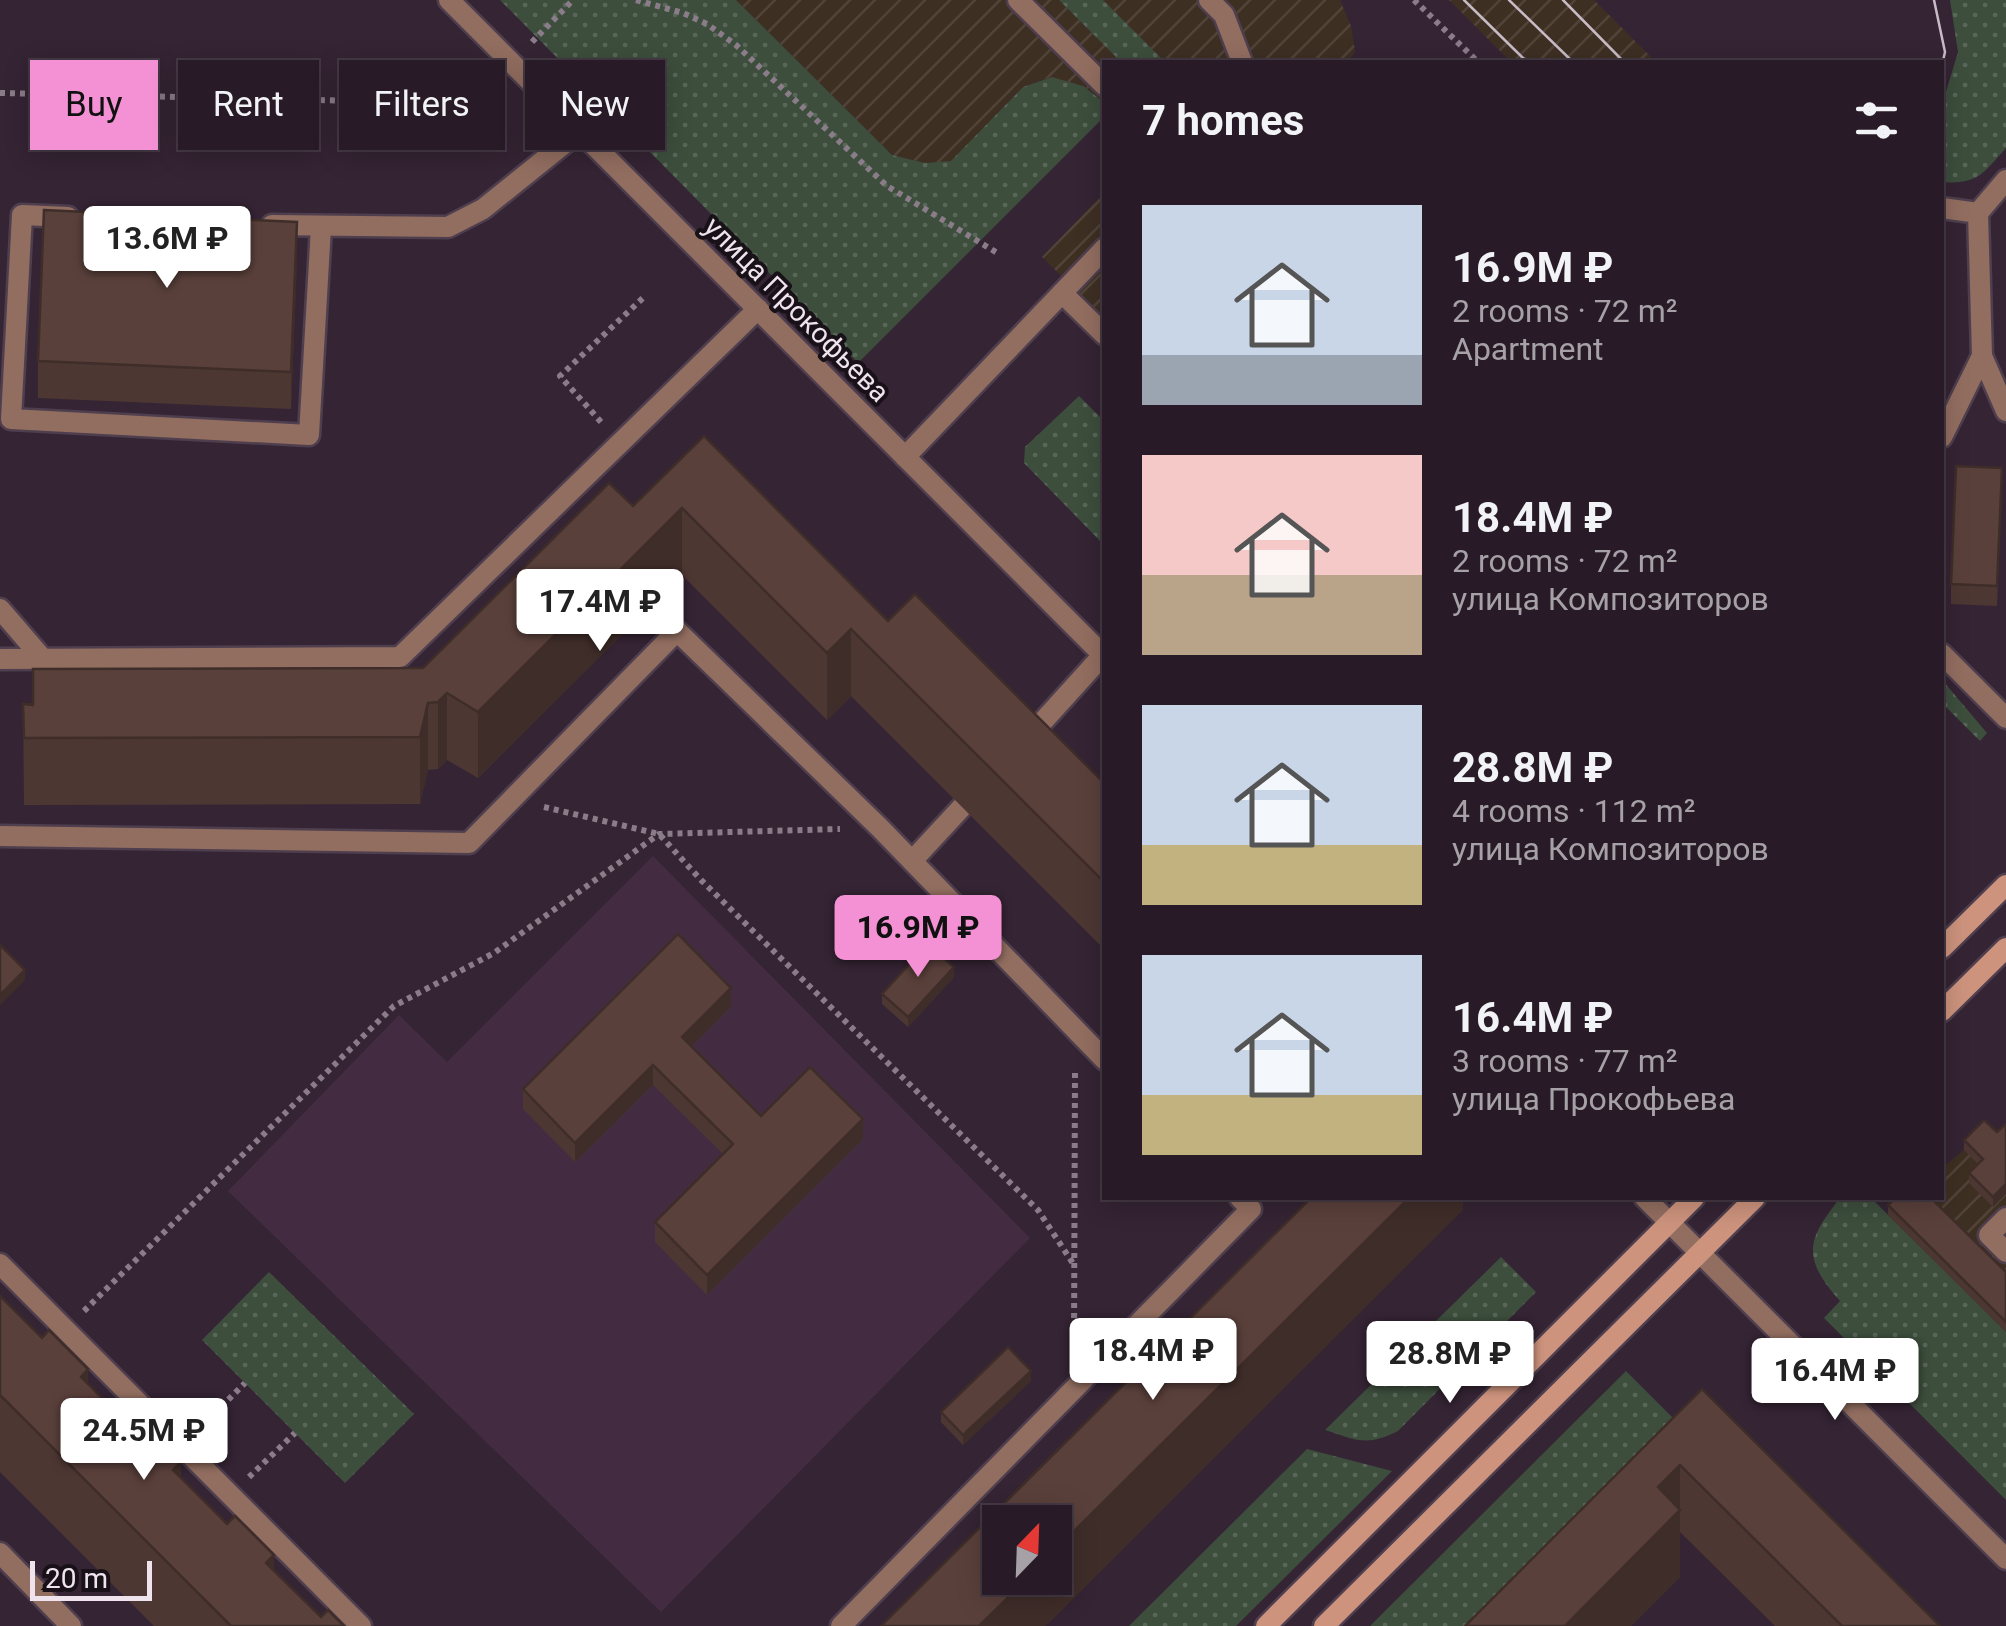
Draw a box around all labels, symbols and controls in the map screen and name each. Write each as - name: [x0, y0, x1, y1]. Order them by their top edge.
- chip: Buy: [30, 60, 158, 150]
- chip: Rent: [178, 60, 319, 150]
- chip: Filters: [339, 60, 505, 150]
- chip: New: [525, 60, 665, 150]
- icon: filters: [1849, 93, 1904, 148]
- text: 7 homes: [1142, 96, 1304, 145]
- pin: 13.6M ₽: [75, 206, 259, 291]
- street label: улица Прокофьева: [697, 210, 896, 409]
- text: 13.6M ₽: [106, 219, 228, 257]
- text: 16.9M ₽: [1452, 243, 1613, 292]
- icon: home: [1222, 245, 1342, 365]
- text: 2 rooms · 72 m²: [1452, 292, 1677, 330]
- text: Apartment: [1452, 330, 1604, 368]
- text: 18.4M ₽: [1452, 493, 1613, 542]
- icon: home: [1222, 495, 1342, 615]
- text: 2 rooms · 72 m²: [1452, 542, 1677, 580]
- pin: 17.4M ₽: [508, 569, 692, 654]
- text: улица Композиторов: [1452, 580, 1769, 618]
- text: 17.4M ₽: [539, 582, 661, 620]
- text: 28.8M ₽: [1452, 743, 1613, 792]
- icon: home: [1222, 745, 1342, 865]
- text: 4 rooms · 112 m²: [1452, 792, 1695, 830]
- text: улица Композиторов: [1452, 830, 1769, 868]
- pin: 16.9M ₽: [826, 895, 1010, 980]
- text: 16.9M ₽: [857, 908, 979, 946]
- text: 16.4M ₽: [1452, 993, 1613, 1042]
- icon: home: [1222, 995, 1342, 1115]
- text: 3 rooms · 77 m²: [1452, 1042, 1677, 1080]
- text: улица Прокофьева: [1452, 1080, 1735, 1118]
- pin: 18.4M ₽: [1061, 1318, 1245, 1403]
- pin: 28.8M ₽: [1358, 1321, 1542, 1406]
- text: 18.4M ₽: [1092, 1331, 1214, 1369]
- text: 28.8M ₽: [1389, 1334, 1511, 1372]
- pin: 16.4M ₽: [1743, 1338, 1927, 1423]
- text: 16.4M ₽: [1774, 1351, 1896, 1389]
- pin: 24.5M ₽: [52, 1398, 236, 1483]
- text: 24.5M ₽: [83, 1411, 205, 1449]
- north arrow: [982, 1505, 1072, 1595]
- map controls: [982, 1505, 1072, 1595]
- scale bar: [30, 1556, 152, 1600]
- text: 20 m: [45, 1562, 108, 1595]

